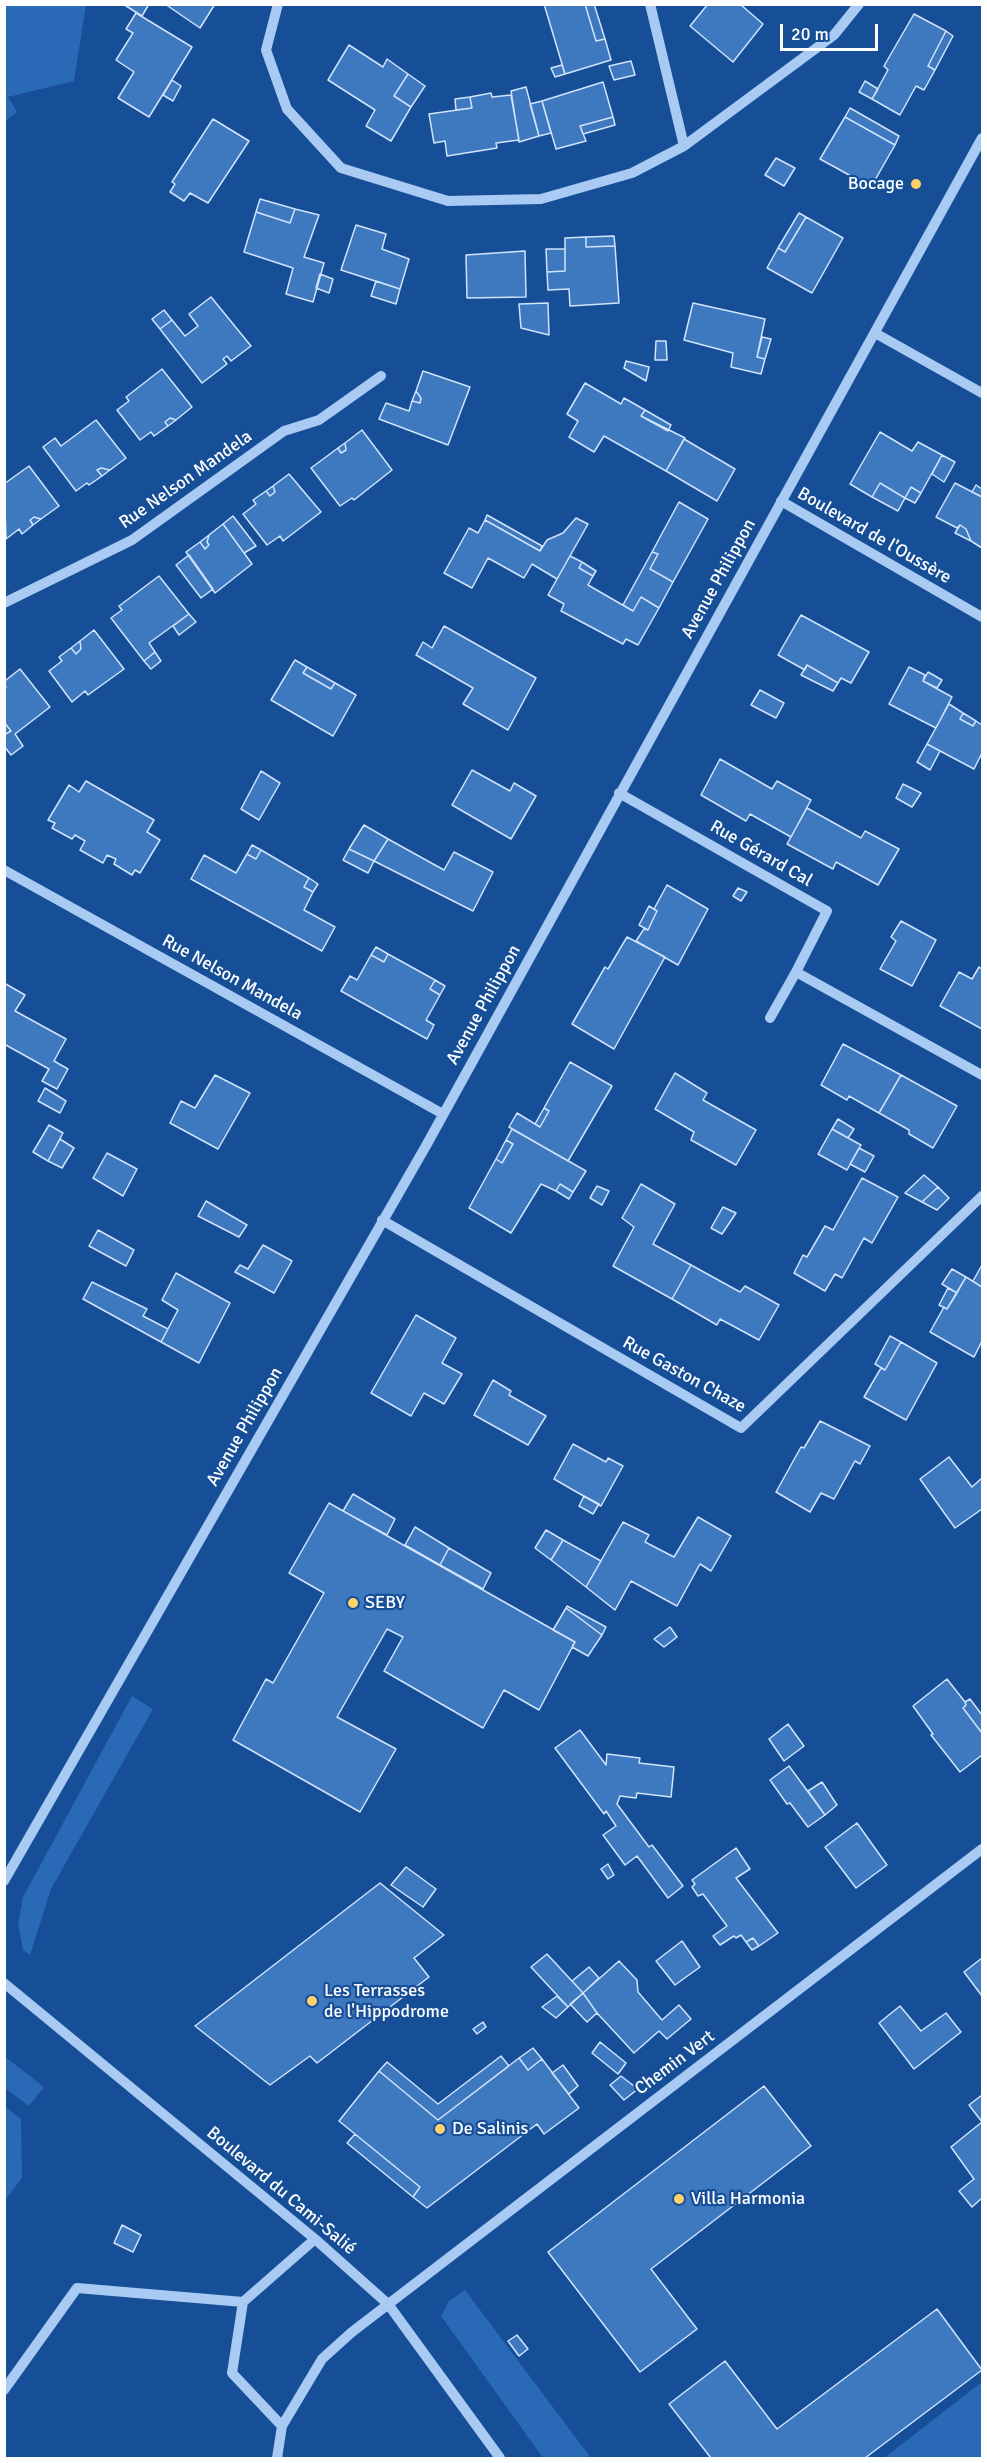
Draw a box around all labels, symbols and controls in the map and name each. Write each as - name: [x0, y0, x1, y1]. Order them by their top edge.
- scale bar: [783, 12, 880, 50]
- text: 20 m: [791, 23, 829, 45]
- place label: Bocage: [848, 173, 904, 195]
- marker: Bocage: [909, 177, 923, 191]
- street label: Rue Nelson Mandela: [115, 426, 257, 534]
- street label: Boulevard de l'Oussère: [793, 483, 955, 589]
- street label: Avenue Philippon: [677, 515, 761, 643]
- street label: Rue Gérard Cal: [706, 816, 816, 892]
- street label: Rue Nelson Mandela: [158, 930, 306, 1026]
- street label: Avenue Philippon: [442, 941, 526, 1069]
- street label: Rue Gaston Chaze: [619, 1332, 749, 1418]
- street label: Avenue Philippon: [202, 1364, 288, 1490]
- place label: SEBY: [365, 1592, 405, 1614]
- marker: SEBY: [346, 1596, 360, 1610]
- place label: Les Terrasses de l'Hippodrome: [324, 1980, 449, 2022]
- marker: Les Terrasses de l'Hippodrome: [305, 1994, 319, 2008]
- street label: Chemin Vert: [631, 2026, 719, 2100]
- place label: De Salinis: [452, 2118, 528, 2140]
- street label: Boulevard du Cami-Salié: [202, 2122, 360, 2260]
- marker: De Salinis: [433, 2122, 447, 2136]
- place label: Villa Harmonia: [691, 2188, 805, 2210]
- marker: Villa Harmonia: [672, 2192, 686, 2206]

